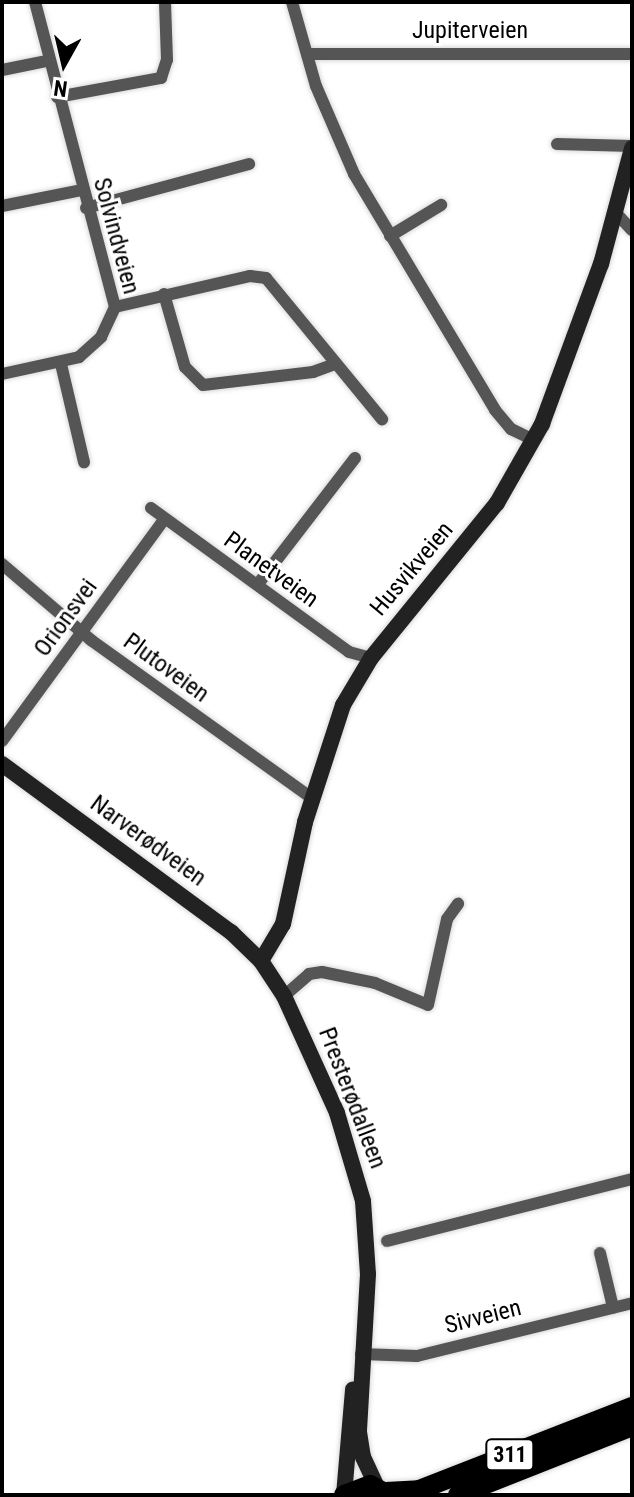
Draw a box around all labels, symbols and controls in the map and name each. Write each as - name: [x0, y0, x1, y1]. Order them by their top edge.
- street label: Jupiterveien: [412, 17, 528, 45]
- north arrow: [24, 24, 104, 104]
- text: N: [52, 75, 69, 102]
- street label: Solvindveien: [87, 175, 145, 297]
- street label: Husvikveien: [364, 516, 460, 622]
- street label: Planetveien: [218, 526, 324, 614]
- street label: Orionsvei: [28, 574, 104, 662]
- street label: Plutoveien: [118, 627, 214, 709]
- street label: Narverødveien: [84, 789, 212, 893]
- street label: Presterødalleen: [312, 1023, 392, 1173]
- street label: Sivveien: [442, 1294, 524, 1340]
- road number: 311: [484, 1437, 536, 1473]

